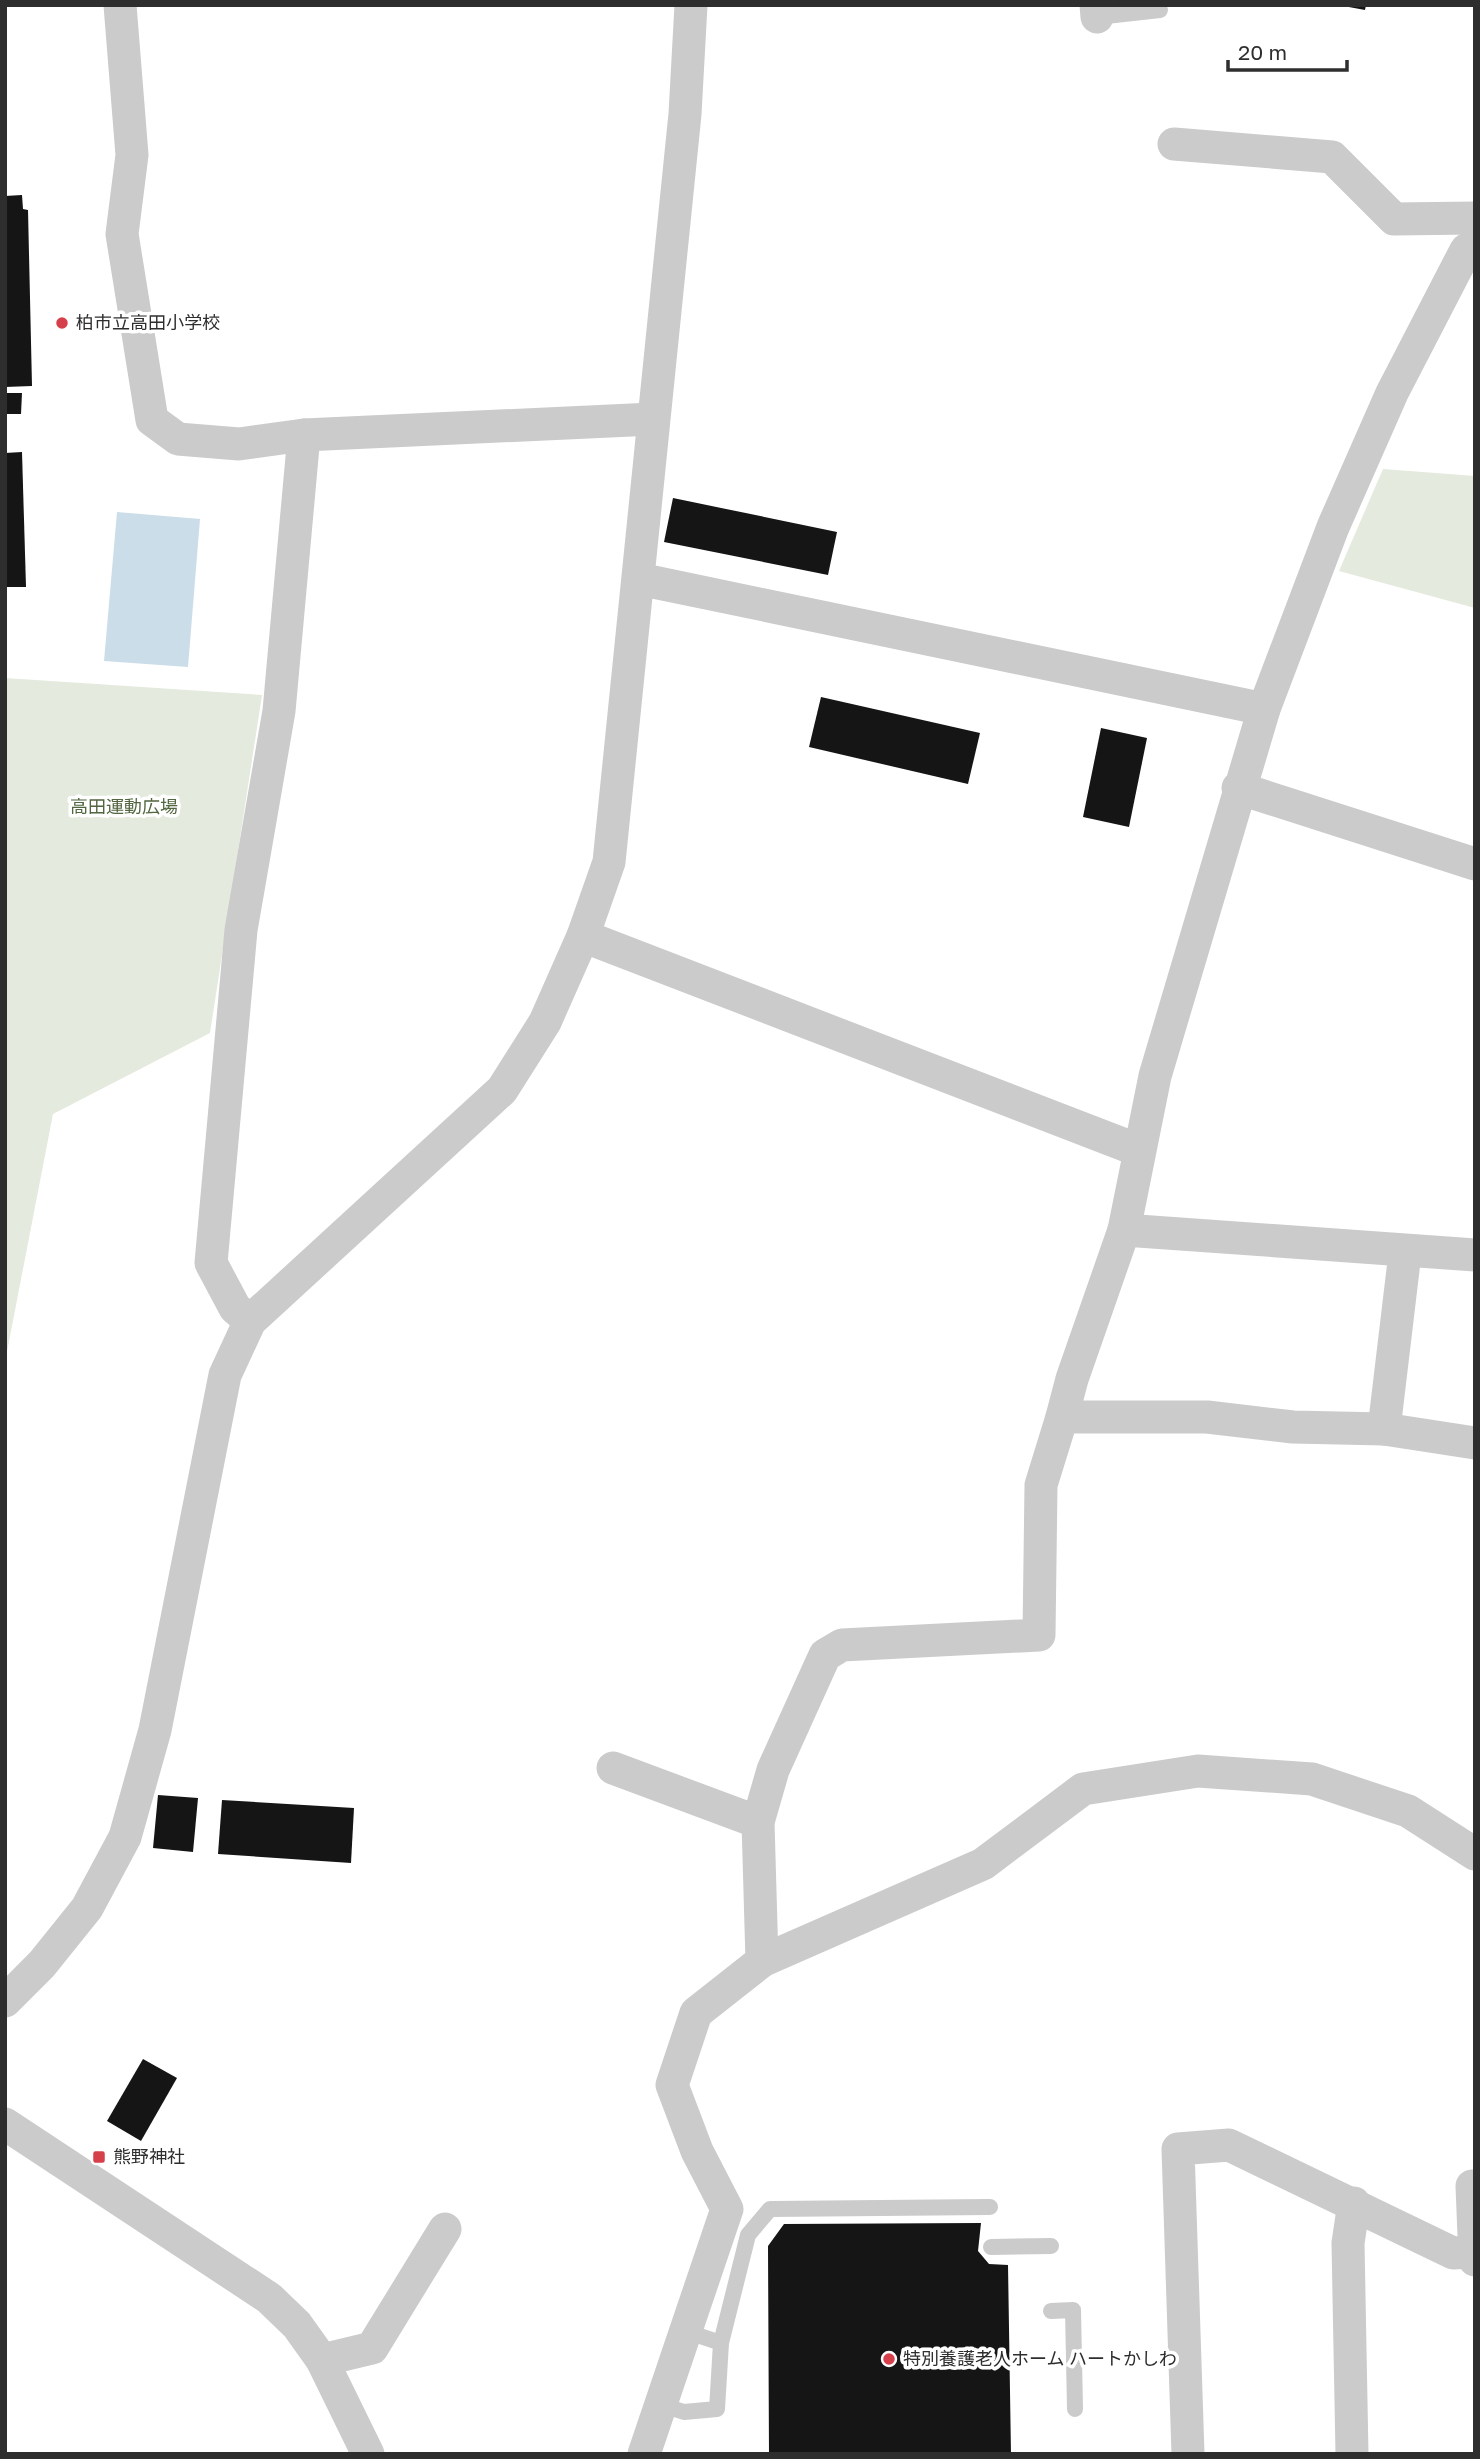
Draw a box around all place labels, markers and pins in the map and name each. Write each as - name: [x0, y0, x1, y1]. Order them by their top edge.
- place label: 柏市立高田小学校: [76, 311, 220, 333]
- marker: 柏市立高田小学校: [54, 315, 70, 331]
- place label: 熊野神社: [113, 2145, 185, 2167]
- marker: 熊野神社: [91, 2149, 107, 2165]
- place label: 特別養護老人ホーム ハートかしわ: [903, 2347, 1177, 2369]
- marker: 特別養護老人ホーム ハートかしわ: [881, 2351, 897, 2367]

